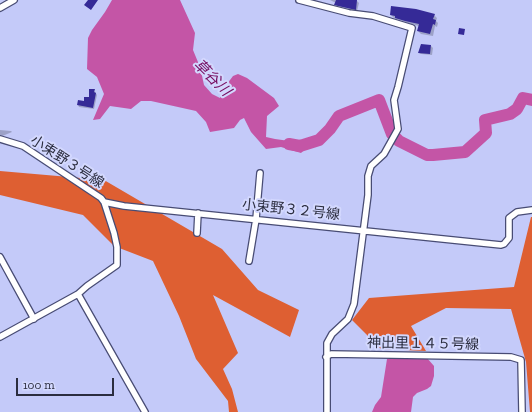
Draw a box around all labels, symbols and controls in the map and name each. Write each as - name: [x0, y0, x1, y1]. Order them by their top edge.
- water label: 草谷川: [190, 56, 234, 100]
- street label: 小束野３号線: [27, 132, 107, 192]
- street label: 小束野３２号線: [241, 197, 341, 223]
- street label: 神出里１４５号線: [367, 335, 479, 353]
- scale bar: [18, 370, 116, 396]
- text: 100 m: [23, 378, 55, 392]

